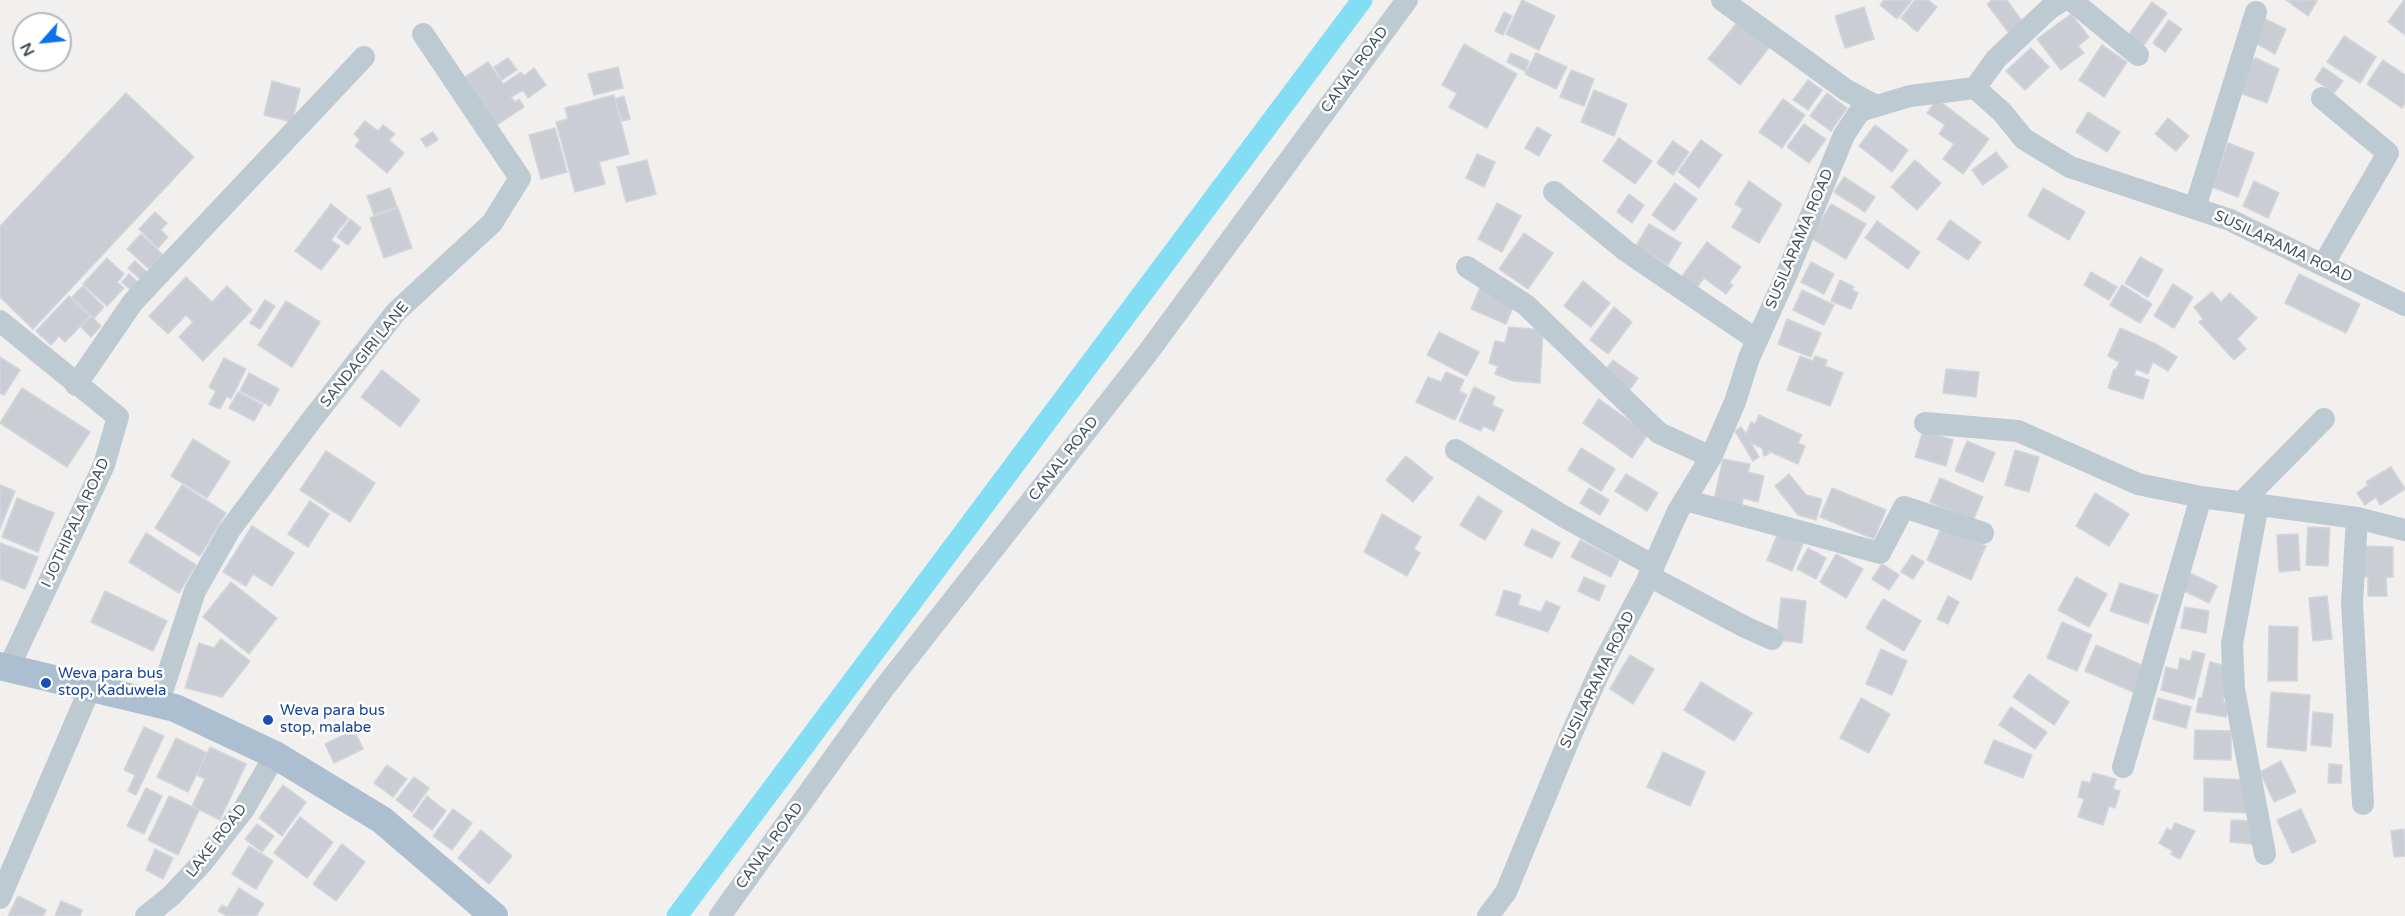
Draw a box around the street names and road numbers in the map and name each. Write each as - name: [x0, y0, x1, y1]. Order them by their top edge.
- street label: CANAL ROAD: [1318, 23, 1392, 117]
- street label: SUSILARAMA ROAD: [1762, 166, 1838, 312]
- street label: SUSILARAMA ROAD: [2211, 207, 2355, 287]
- street label: SANDAGIRI LANE: [317, 299, 413, 411]
- street label: CANAL ROAD: [1025, 413, 1103, 505]
- street label: I JOTHIPALA ROAD: [38, 455, 114, 591]
- street label: SUSILARAMA ROAD: [1557, 609, 1639, 751]
- street label: CANAL ROAD: [733, 799, 807, 893]
- street label: LAKE ROAD: [183, 801, 251, 881]

